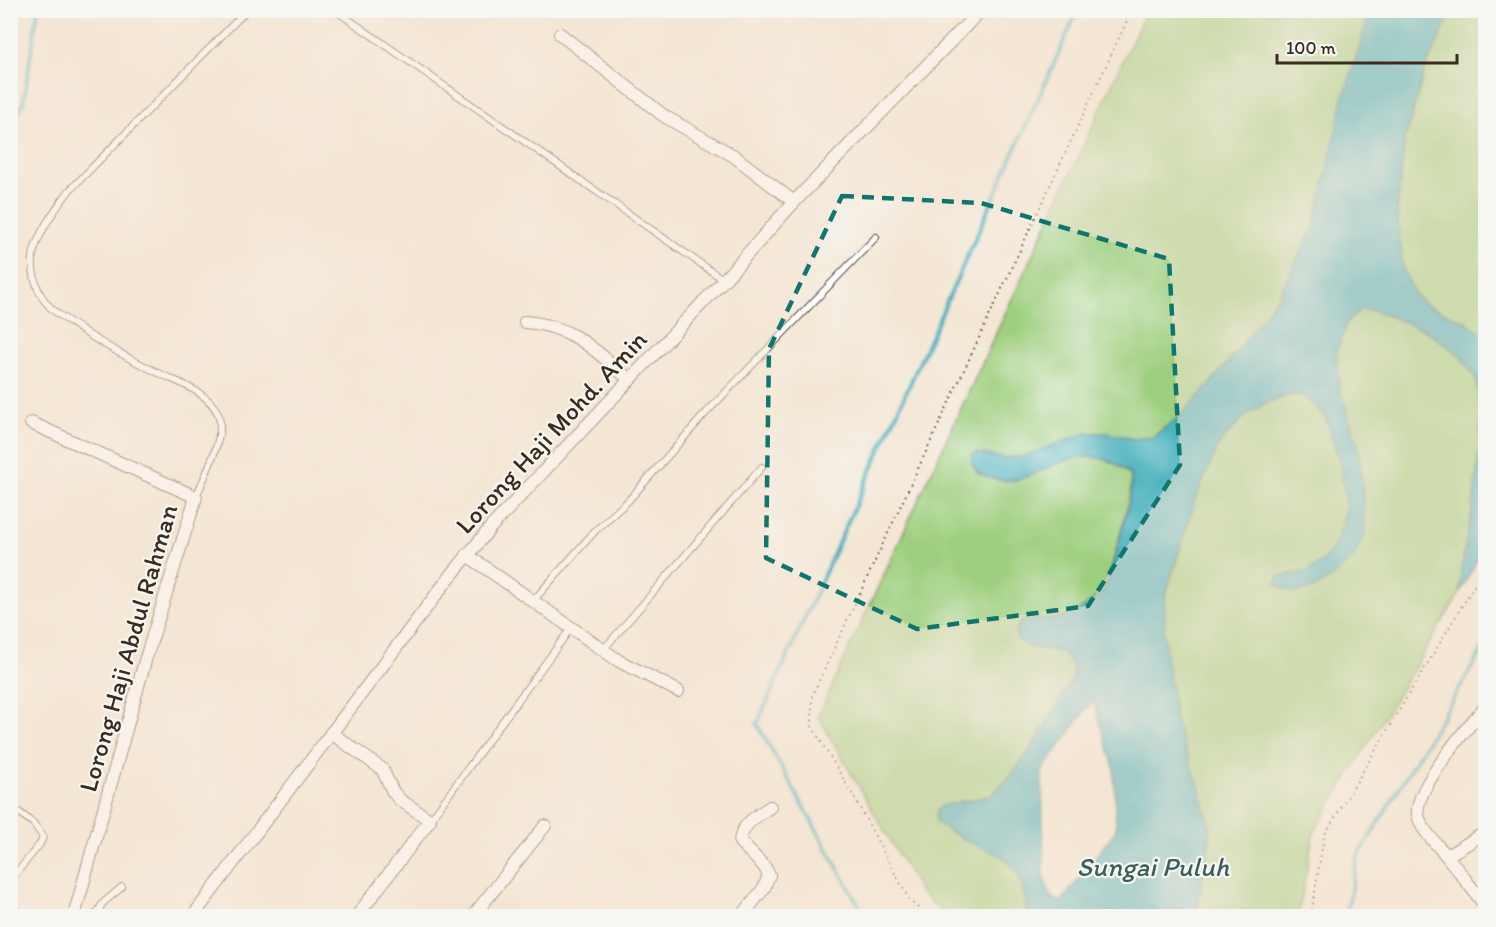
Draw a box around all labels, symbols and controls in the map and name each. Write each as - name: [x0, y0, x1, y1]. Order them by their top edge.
- scale bar: [1277, 27, 1457, 65]
- text: 100 m: [1286, 37, 1336, 59]
- street label: Lorong Haji Mohd. Amin: [448, 324, 654, 540]
- street label: Lorong Haji Abdul Rahman: [72, 500, 184, 796]
- water label: Sungai Puluh: [1077, 850, 1230, 883]

